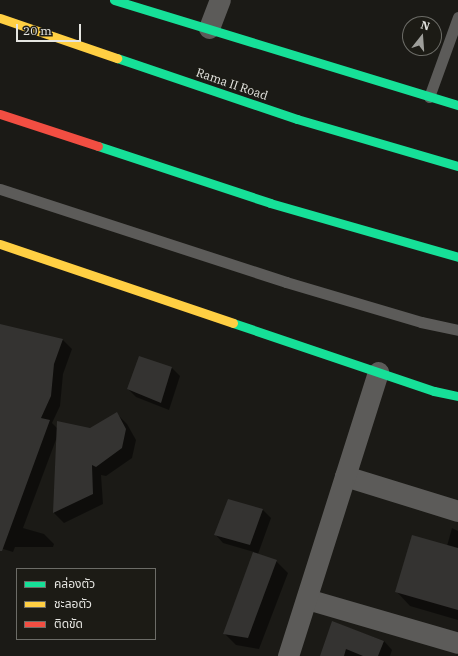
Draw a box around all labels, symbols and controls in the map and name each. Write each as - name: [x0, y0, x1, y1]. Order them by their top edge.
- scale bar: [18, 16, 83, 42]
- north arrow: [402, 16, 442, 56]
- text: N: [419, 18, 431, 33]
- text: 20 m: [23, 23, 52, 38]
- street label: Rama II Road: [194, 65, 270, 103]
- legend: [16, 568, 156, 640]
- text: คล่องตัว: [54, 576, 95, 591]
- text: ชะลอตัว: [54, 596, 92, 611]
- text: ติดขัด: [54, 616, 83, 631]

